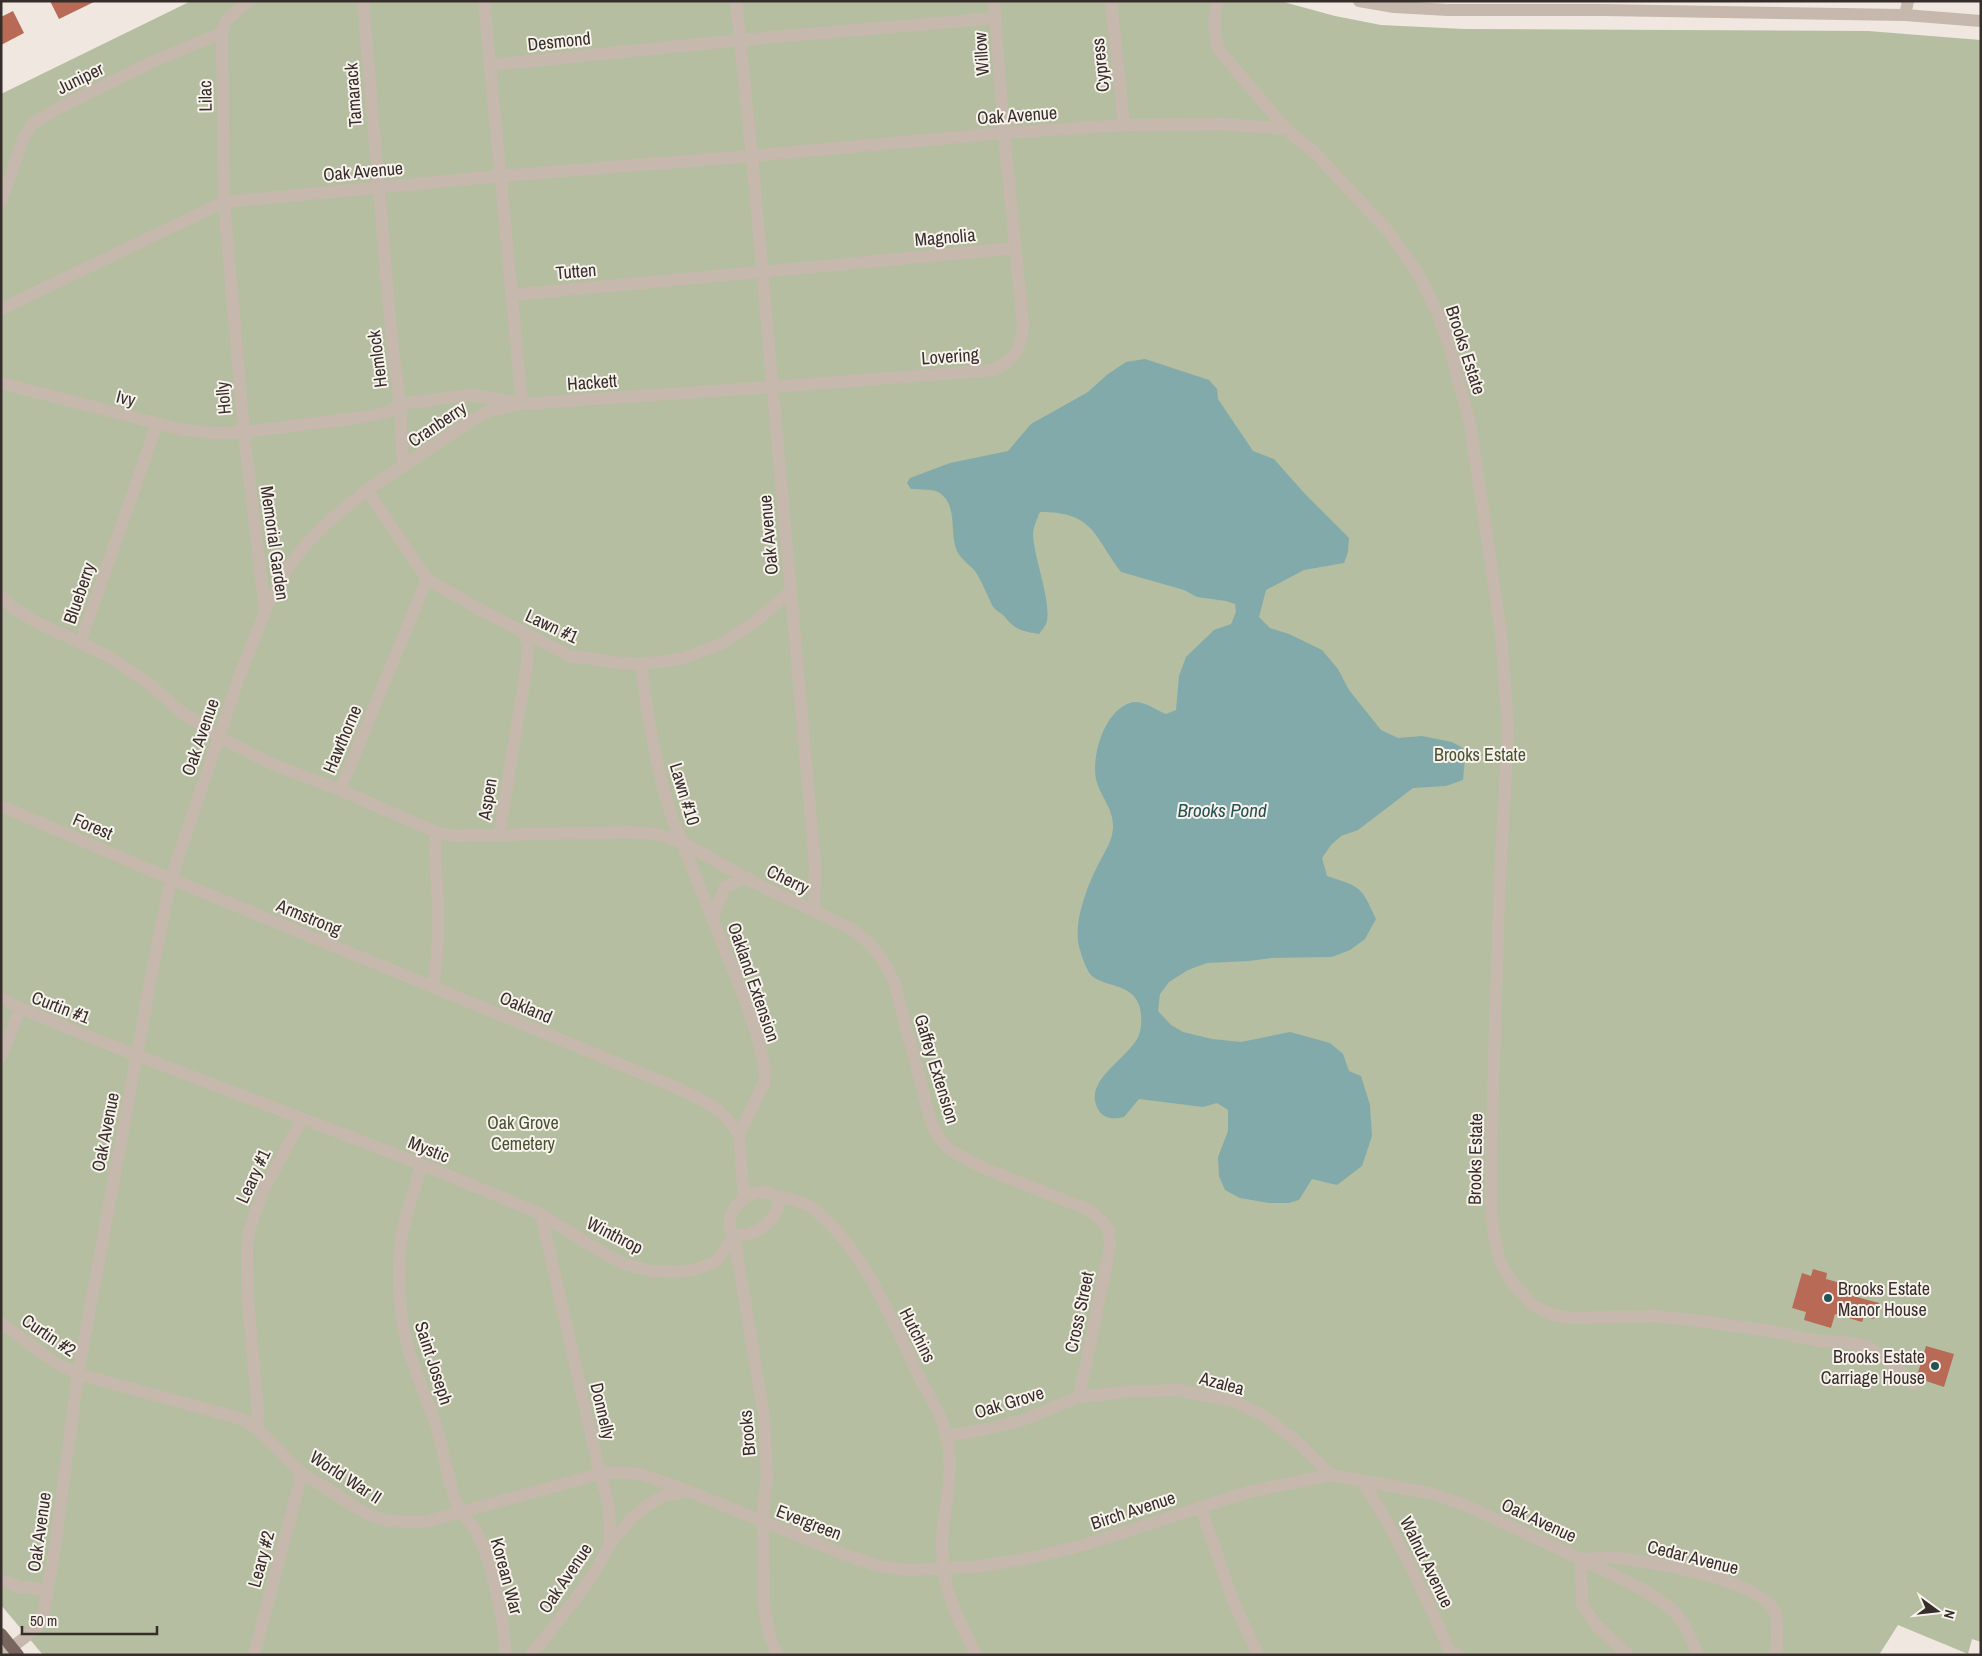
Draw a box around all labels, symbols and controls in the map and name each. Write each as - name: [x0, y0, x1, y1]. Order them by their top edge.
- street label: Desmond: [526, 25, 592, 57]
- street label: Willow: [967, 31, 995, 77]
- street label: Cypress: [1085, 37, 1115, 93]
- street label: Juniper: [52, 56, 108, 100]
- street label: Tamarack: [338, 61, 368, 128]
- street label: Lilac: [192, 80, 218, 112]
- street label: Oak Avenue: [976, 100, 1058, 130]
- street label: Oak Avenue: [322, 155, 404, 187]
- street label: Magnolia: [914, 222, 976, 252]
- street label: Tutten: [555, 257, 597, 285]
- street label: Brooks Estate: [1440, 302, 1492, 398]
- street label: Hemlock: [361, 328, 393, 389]
- street label: Lovering: [920, 341, 980, 370]
- street label: Hackett: [566, 368, 618, 396]
- street label: Holly: [209, 380, 237, 415]
- street label: Ivy: [114, 384, 139, 413]
- street label: Cranberry: [403, 395, 472, 453]
- street label: Memorial Garden: [255, 484, 295, 602]
- street label: Oak Avenue: [752, 494, 784, 576]
- street label: Blueberry: [57, 558, 101, 627]
- street label: Lawn #1: [521, 603, 583, 649]
- street label: Oak Avenue: [175, 695, 225, 779]
- street label: Hawthorne: [317, 701, 367, 777]
- park label: Brooks Estate: [1434, 742, 1526, 767]
- street label: Lawn #10: [664, 760, 706, 828]
- street label: Aspen: [471, 776, 503, 823]
- water label: Brooks Pond: [1177, 797, 1267, 823]
- street label: Forest: [69, 806, 117, 846]
- street label: Cherry: [763, 858, 814, 900]
- street label: Armstrong: [272, 892, 346, 942]
- street label: Oakland Extension: [722, 919, 786, 1045]
- street label: Curtin #1: [28, 984, 95, 1030]
- street label: Oakland: [496, 985, 556, 1029]
- street label: Gaffey Extension: [909, 1011, 965, 1127]
- street label: Oak Avenue: [85, 1090, 125, 1174]
- park label: Oak Grove Cemetery: [487, 1110, 559, 1156]
- street label: Brooks Estate: [1462, 1113, 1488, 1205]
- street label: Mystic: [405, 1129, 453, 1169]
- street label: Leary #1: [230, 1144, 277, 1207]
- street label: Winthrop: [583, 1210, 647, 1260]
- street label: Cross Street: [1058, 1269, 1100, 1355]
- place label: Brooks Estate Manor House: [1838, 1276, 1930, 1322]
- marker: Brooks Estate Manor House: [1822, 1292, 1834, 1304]
- street label: Hutchins: [894, 1303, 942, 1367]
- street label: Curtin #2: [17, 1308, 81, 1362]
- street label: Saint Joseph: [409, 1318, 459, 1408]
- place label: Brooks Estate Carriage House: [1821, 1344, 1925, 1390]
- marker: Brooks Estate Carriage House: [1929, 1360, 1941, 1372]
- street label: Azalea: [1196, 1365, 1247, 1401]
- street label: Donnelly: [584, 1380, 622, 1442]
- street label: Oak Grove: [971, 1380, 1047, 1424]
- street label: Brooks: [733, 1409, 761, 1457]
- street label: World War II: [305, 1444, 387, 1510]
- street label: Birch Avenue: [1087, 1485, 1179, 1535]
- street label: Oak Avenue: [21, 1491, 57, 1573]
- street label: Oak Avenue: [1497, 1492, 1581, 1548]
- street label: Evergreen: [773, 1498, 845, 1546]
- street label: Walnut Avenue: [1394, 1512, 1460, 1612]
- street label: Leary #2: [241, 1528, 281, 1590]
- street label: Cedar Avenue: [1645, 1534, 1741, 1580]
- street label: Korean War: [485, 1535, 529, 1617]
- street label: Oak Avenue: [532, 1538, 598, 1618]
- north arrow: [1912, 1586, 1962, 1636]
- scale bar: [22, 1604, 158, 1636]
- text: N: [1940, 1608, 1959, 1621]
- text: 50 m: [30, 1610, 57, 1631]

